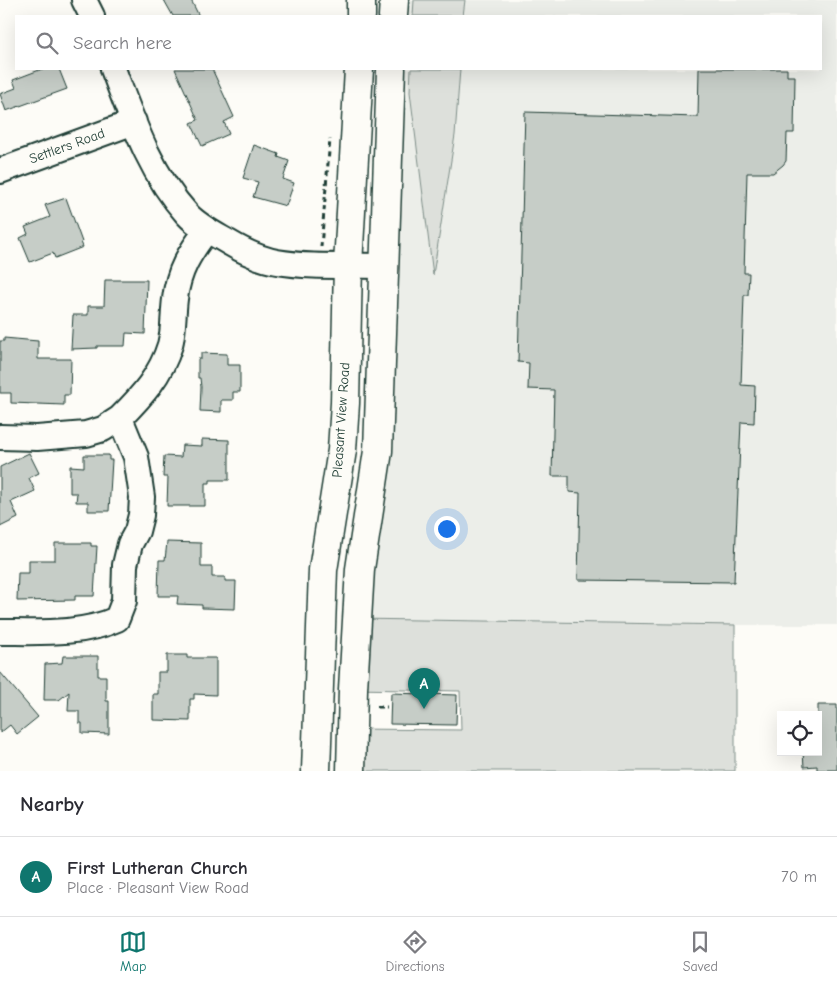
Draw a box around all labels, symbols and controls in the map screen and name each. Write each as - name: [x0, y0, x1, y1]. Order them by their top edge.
- search box: [15, 15, 822, 70]
- icon: search: [33, 29, 61, 57]
- text: Search here: [73, 32, 172, 54]
- street label: Settlers Road: [27, 124, 107, 168]
- street label: Pleasant View Road: [328, 362, 354, 478]
- your location: [434, 516, 460, 542]
- pin: A: [408, 668, 440, 709]
- map controls: [777, 711, 822, 756]
- button: locate: [777, 711, 822, 756]
- text: Nearby: [20, 792, 84, 816]
- text: First Lutheran Church: [67, 857, 248, 879]
- text: A: [32, 868, 40, 886]
- text: 70 m: [781, 868, 817, 886]
- text: Place · Pleasant View Road: [67, 879, 249, 897]
- tab: Map: [119, 928, 147, 975]
- tab: Directions: [385, 928, 445, 975]
- tab: Saved: [683, 928, 718, 975]

